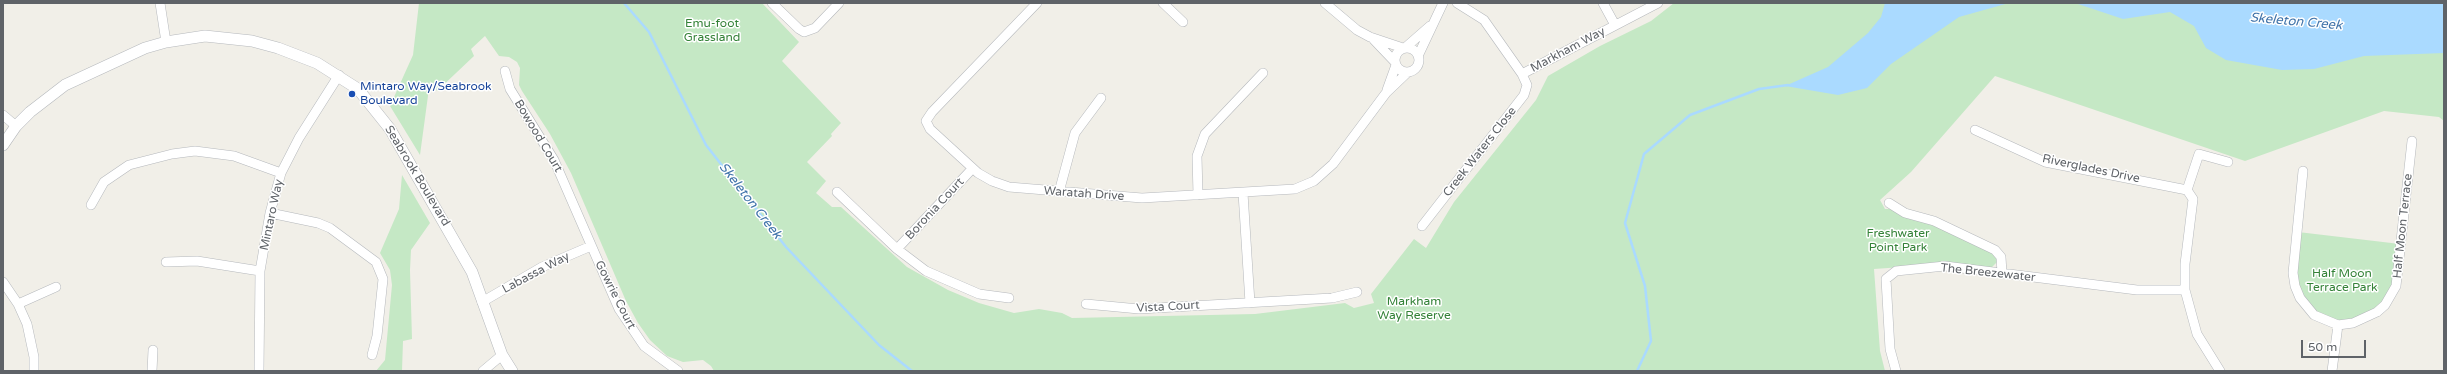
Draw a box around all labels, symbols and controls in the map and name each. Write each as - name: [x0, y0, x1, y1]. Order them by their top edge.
- water label: Skeleton Creek: [2249, 10, 2343, 34]
- park label: Emu-foot Grassland: [684, 17, 740, 45]
- street label: Markham Way: [1528, 24, 1608, 76]
- place label: Mintaro Way/Seabrook Boulevard: [360, 80, 492, 108]
- marker: Mintaro Way/Seabrook Boulevard: [347, 89, 357, 99]
- street label: Bowood Court: [511, 97, 565, 175]
- street label: Creek Waters Close: [1440, 104, 1520, 200]
- street label: Seabrook Boulevard: [381, 123, 453, 229]
- street label: Riverglades Drive: [2041, 152, 2141, 186]
- water label: Skeleton Creek: [715, 160, 785, 242]
- street label: Half Moon Terrace: [2390, 173, 2416, 279]
- street label: Boronia Court: [903, 175, 967, 243]
- street label: Mintaro Way: [257, 178, 287, 252]
- street label: Waratah Drive: [1043, 184, 1125, 204]
- park label: Freshwater Point Park: [1866, 227, 1930, 255]
- street label: Labassa Way: [500, 249, 572, 297]
- street label: Gowrie Court: [592, 258, 638, 332]
- street label: The Breezewater: [1940, 261, 2036, 285]
- park label: Half Moon Terrace Park: [2306, 267, 2378, 295]
- park label: Markham Way Reserve: [1377, 295, 1451, 323]
- street label: Vista Court: [1136, 298, 1200, 316]
- scale bar: [2303, 332, 2368, 358]
- text: 50 m: [2308, 340, 2337, 354]

